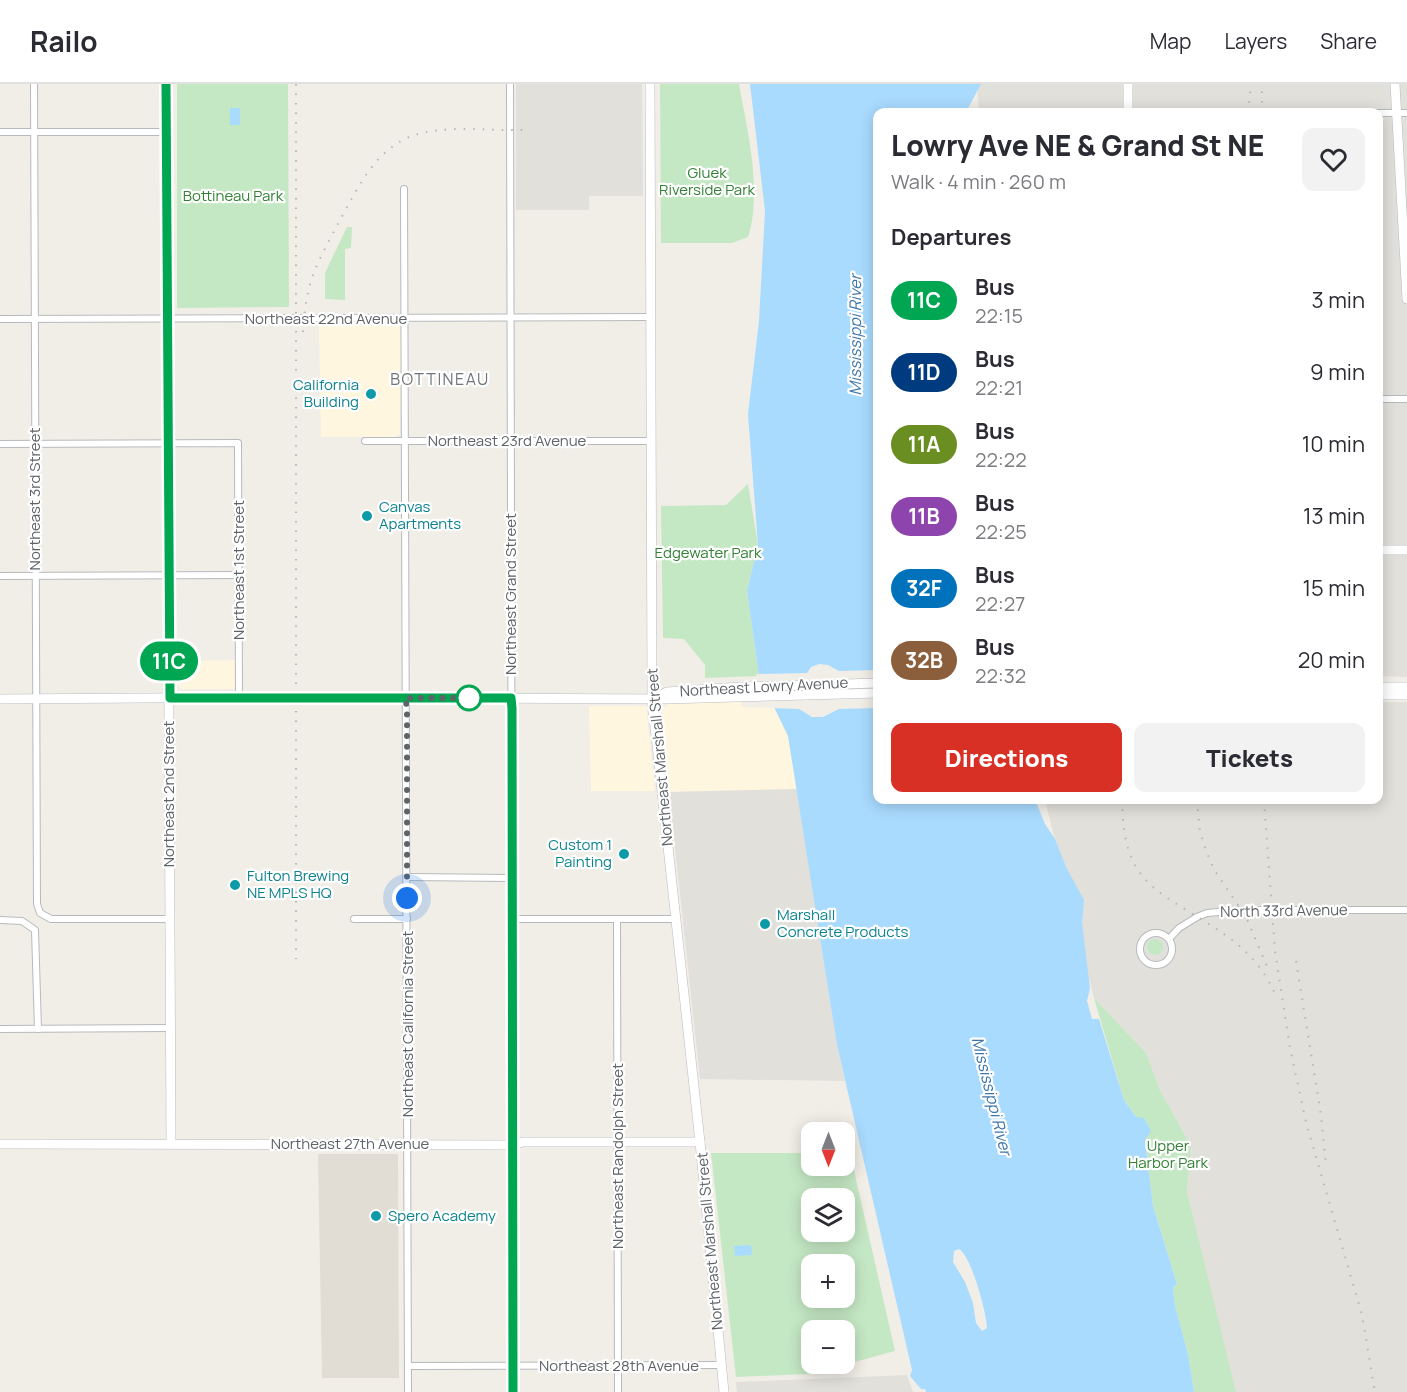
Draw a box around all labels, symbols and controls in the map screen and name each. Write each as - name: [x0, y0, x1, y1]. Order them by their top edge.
- text: Railo: [30, 22, 98, 60]
- text: Map: [1150, 27, 1191, 55]
- text: Layers: [1224, 27, 1287, 55]
- text: Share: [1320, 27, 1377, 55]
- text: Lowry Ave NE & Grand St NE: [891, 126, 1264, 164]
- button: heart: [1302, 128, 1365, 191]
- park label: Gluek Riverside Park: [659, 162, 756, 200]
- text: Walk · 4 min · 260 m: [891, 168, 1066, 195]
- park label: Bottineau Park: [183, 185, 284, 206]
- text: Departures: [891, 222, 1011, 252]
- water label: Mississippi River: [844, 272, 866, 395]
- text: Bus: [975, 272, 1015, 302]
- text: 3 min: [1312, 285, 1365, 315]
- text: 11C: [907, 286, 941, 314]
- text: 22:15: [975, 302, 1023, 329]
- street label: Northeast 22nd Avenue: [245, 308, 407, 329]
- text: Bus: [975, 344, 1015, 374]
- text: 9 min: [1310, 357, 1365, 387]
- text: 11D: [907, 358, 941, 386]
- district label: BOTTINEAU: [390, 368, 490, 390]
- place label: California Building: [293, 374, 359, 412]
- text: 22:21: [975, 374, 1023, 401]
- marker: California Building: [364, 387, 378, 401]
- text: Bus: [975, 416, 1015, 446]
- street label: Northeast 3rd Street: [24, 428, 45, 570]
- text: 10 min: [1302, 429, 1365, 459]
- street label: Northeast 23rd Avenue: [428, 430, 587, 451]
- text: 11A: [908, 430, 940, 458]
- text: 22:22: [975, 446, 1027, 473]
- text: Bus: [975, 488, 1015, 518]
- place label: Canvas Apartments: [379, 496, 461, 534]
- street label: Northeast 1st Street: [228, 500, 249, 640]
- text: 13 min: [1303, 501, 1365, 531]
- text: 11B: [908, 502, 940, 530]
- marker: Canvas Apartments: [360, 509, 374, 523]
- street label: Northeast Grand Street: [500, 513, 521, 675]
- text: 22:25: [975, 518, 1027, 545]
- park label: Edgewater Park: [655, 542, 762, 563]
- text: Bus: [975, 560, 1015, 590]
- text: 15 min: [1302, 573, 1365, 603]
- text: 32F: [906, 574, 942, 602]
- text: 22:27: [975, 590, 1025, 617]
- text: Bus: [975, 632, 1015, 662]
- line badge: 11C: [134, 642, 204, 680]
- text: 20 min: [1298, 645, 1365, 675]
- text: 32B: [905, 646, 943, 674]
- text: 11C: [152, 647, 186, 675]
- text: 22:32: [975, 662, 1026, 689]
- street label: Northeast Marshall Street: [641, 667, 678, 847]
- street label: Northeast Lowry Avenue: [679, 672, 849, 701]
- unlabelled marker: [456, 685, 482, 711]
- street label: Northeast 2nd Street: [158, 721, 179, 867]
- button: Directions: [891, 723, 1122, 792]
- button: Tickets: [1134, 723, 1365, 792]
- place label: Custom 1 Painting: [548, 834, 612, 872]
- marker: Custom 1 Painting: [617, 847, 631, 861]
- place label: Fulton Brewing NE MPLS HQ: [247, 865, 349, 903]
- marker: Fulton Brewing NE MPLS HQ: [228, 878, 242, 892]
- your location: [392, 883, 422, 913]
- street label: North 33rd Avenue: [1220, 899, 1348, 922]
- place label: Marshall Concrete Products: [777, 904, 909, 942]
- marker: Marshall Concrete Products: [758, 917, 772, 931]
- street label: Northeast California Street: [397, 931, 418, 1117]
- water label: Mississippi River: [967, 1035, 1018, 1159]
- street label: Northeast Randolph Street: [607, 1063, 628, 1249]
- north arrow: [801, 1122, 855, 1176]
- map controls: [801, 1122, 855, 1374]
- street label: Northeast 27th Avenue: [271, 1133, 430, 1154]
- park label: Upper Harbor Park: [1128, 1135, 1209, 1173]
- street label: Northeast Marshall Street: [691, 1151, 728, 1331]
- button: layers: [801, 1188, 855, 1242]
- place label: Spero Academy: [388, 1205, 496, 1226]
- marker: Spero Academy: [369, 1209, 383, 1223]
- button: +: [801, 1254, 855, 1308]
- button: −: [801, 1320, 855, 1374]
- street label: Northeast 28th Avenue: [539, 1355, 699, 1376]

